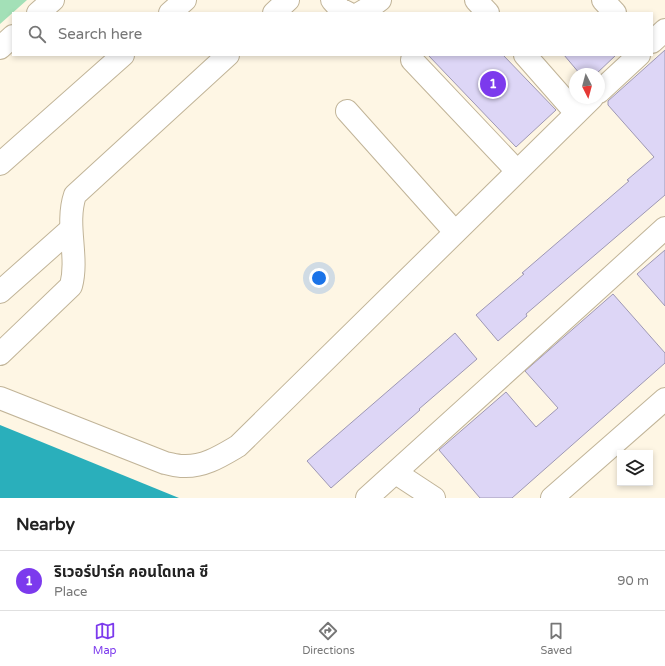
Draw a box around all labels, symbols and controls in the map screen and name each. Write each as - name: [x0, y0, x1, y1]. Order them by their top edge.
- search box: [12, 12, 653, 56]
- icon: search: [26, 23, 48, 45]
- text: Search here: [58, 25, 142, 43]
- north arrow: [569, 68, 605, 104]
- pin: 1: [480, 69, 506, 99]
- your location: [309, 268, 329, 288]
- map controls: [617, 450, 653, 486]
- button: layers: [617, 450, 653, 486]
- text: Nearby: [16, 514, 75, 535]
- text: ริเวอร์ปาร์ค คอนโดเทล ซี: [54, 563, 208, 581]
- text: 1: [25, 573, 33, 589]
- text: 90 m: [617, 573, 649, 589]
- text: Place: [54, 584, 87, 600]
- tab: Map: [93, 620, 117, 657]
- tab: Directions: [302, 620, 355, 657]
- tab: Saved: [540, 620, 572, 657]

